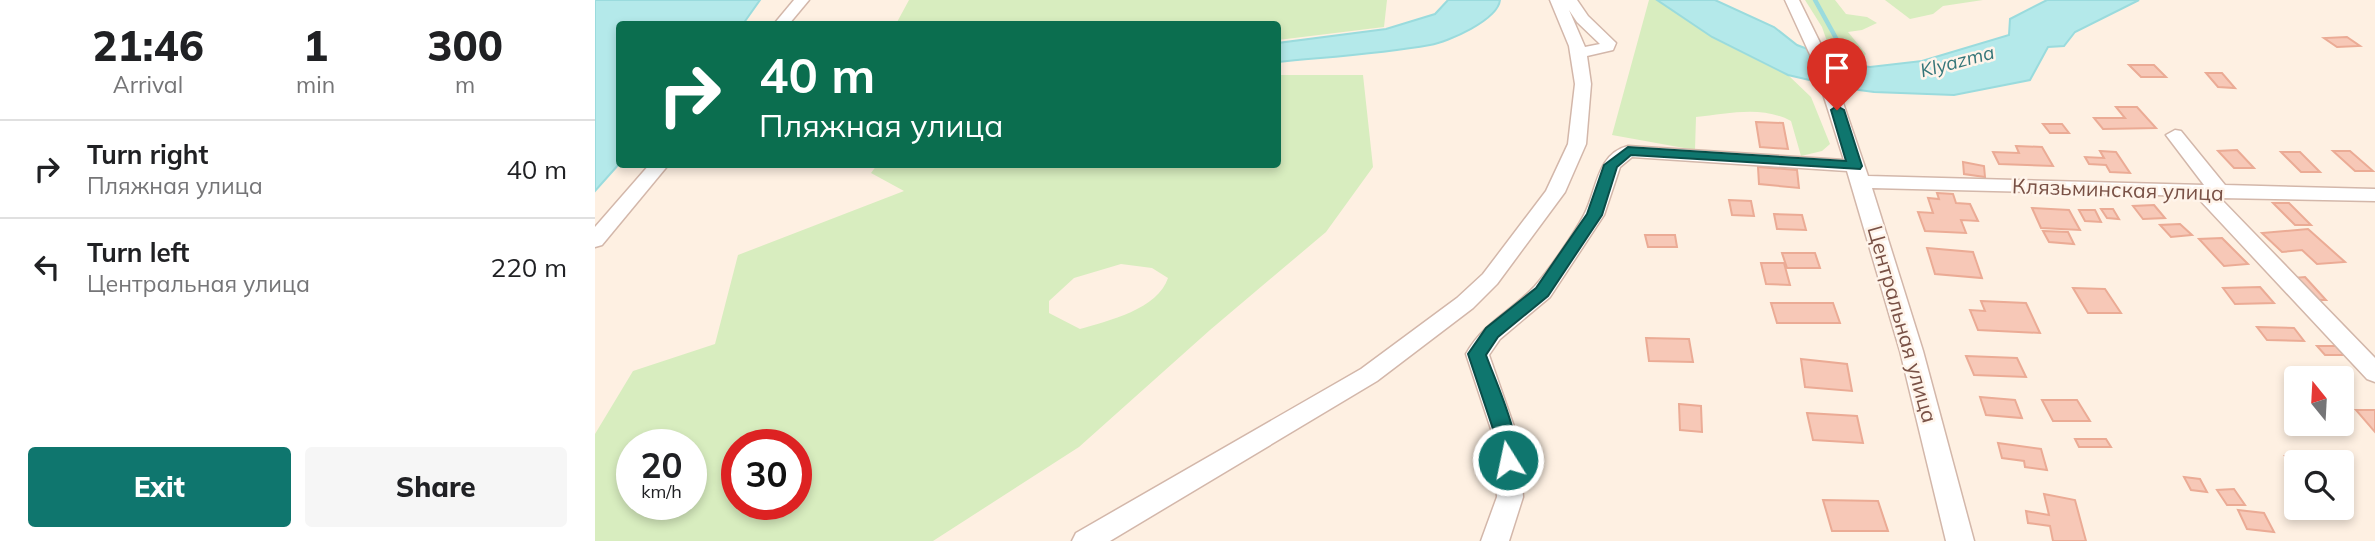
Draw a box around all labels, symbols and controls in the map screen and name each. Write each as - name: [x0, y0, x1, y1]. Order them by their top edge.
- text: 21:46: [92, 19, 204, 72]
- text: 1: [303, 19, 328, 72]
- text: 300: [427, 19, 503, 72]
- pin: [1807, 38, 1867, 110]
- water label: Klyazma: [1917, 40, 1997, 82]
- text: 40 m: [759, 44, 875, 105]
- icon: right: [644, 49, 735, 140]
- icon: arrive: [1818, 49, 1856, 87]
- text: Arrival: [113, 70, 183, 99]
- text: min: [296, 70, 335, 99]
- text: m: [455, 70, 475, 99]
- text: Пляжная улица: [759, 105, 1004, 145]
- text: Turn right: [87, 138, 208, 171]
- icon: right: [28, 150, 66, 188]
- text: 40 m: [506, 153, 567, 186]
- text: Пляжная улица: [87, 171, 263, 200]
- street label: Клязьминская улица: [2012, 172, 2224, 206]
- street label: Центральная улица: [1862, 223, 1944, 425]
- text: Turn left: [87, 236, 189, 269]
- icon: left: [28, 248, 66, 286]
- text: 220 m: [491, 251, 567, 284]
- text: Центральная улица: [87, 269, 310, 298]
- north arrow: [2284, 366, 2354, 436]
- map controls: [2284, 366, 2354, 520]
- position arrow: [1471, 423, 1545, 497]
- speed limit sign: 30: [721, 429, 812, 520]
- text: 20: [640, 443, 683, 487]
- button: Exit: [28, 447, 291, 527]
- button: Share: [305, 447, 567, 527]
- button: search: [2284, 450, 2354, 520]
- text: km/h: [641, 480, 682, 503]

